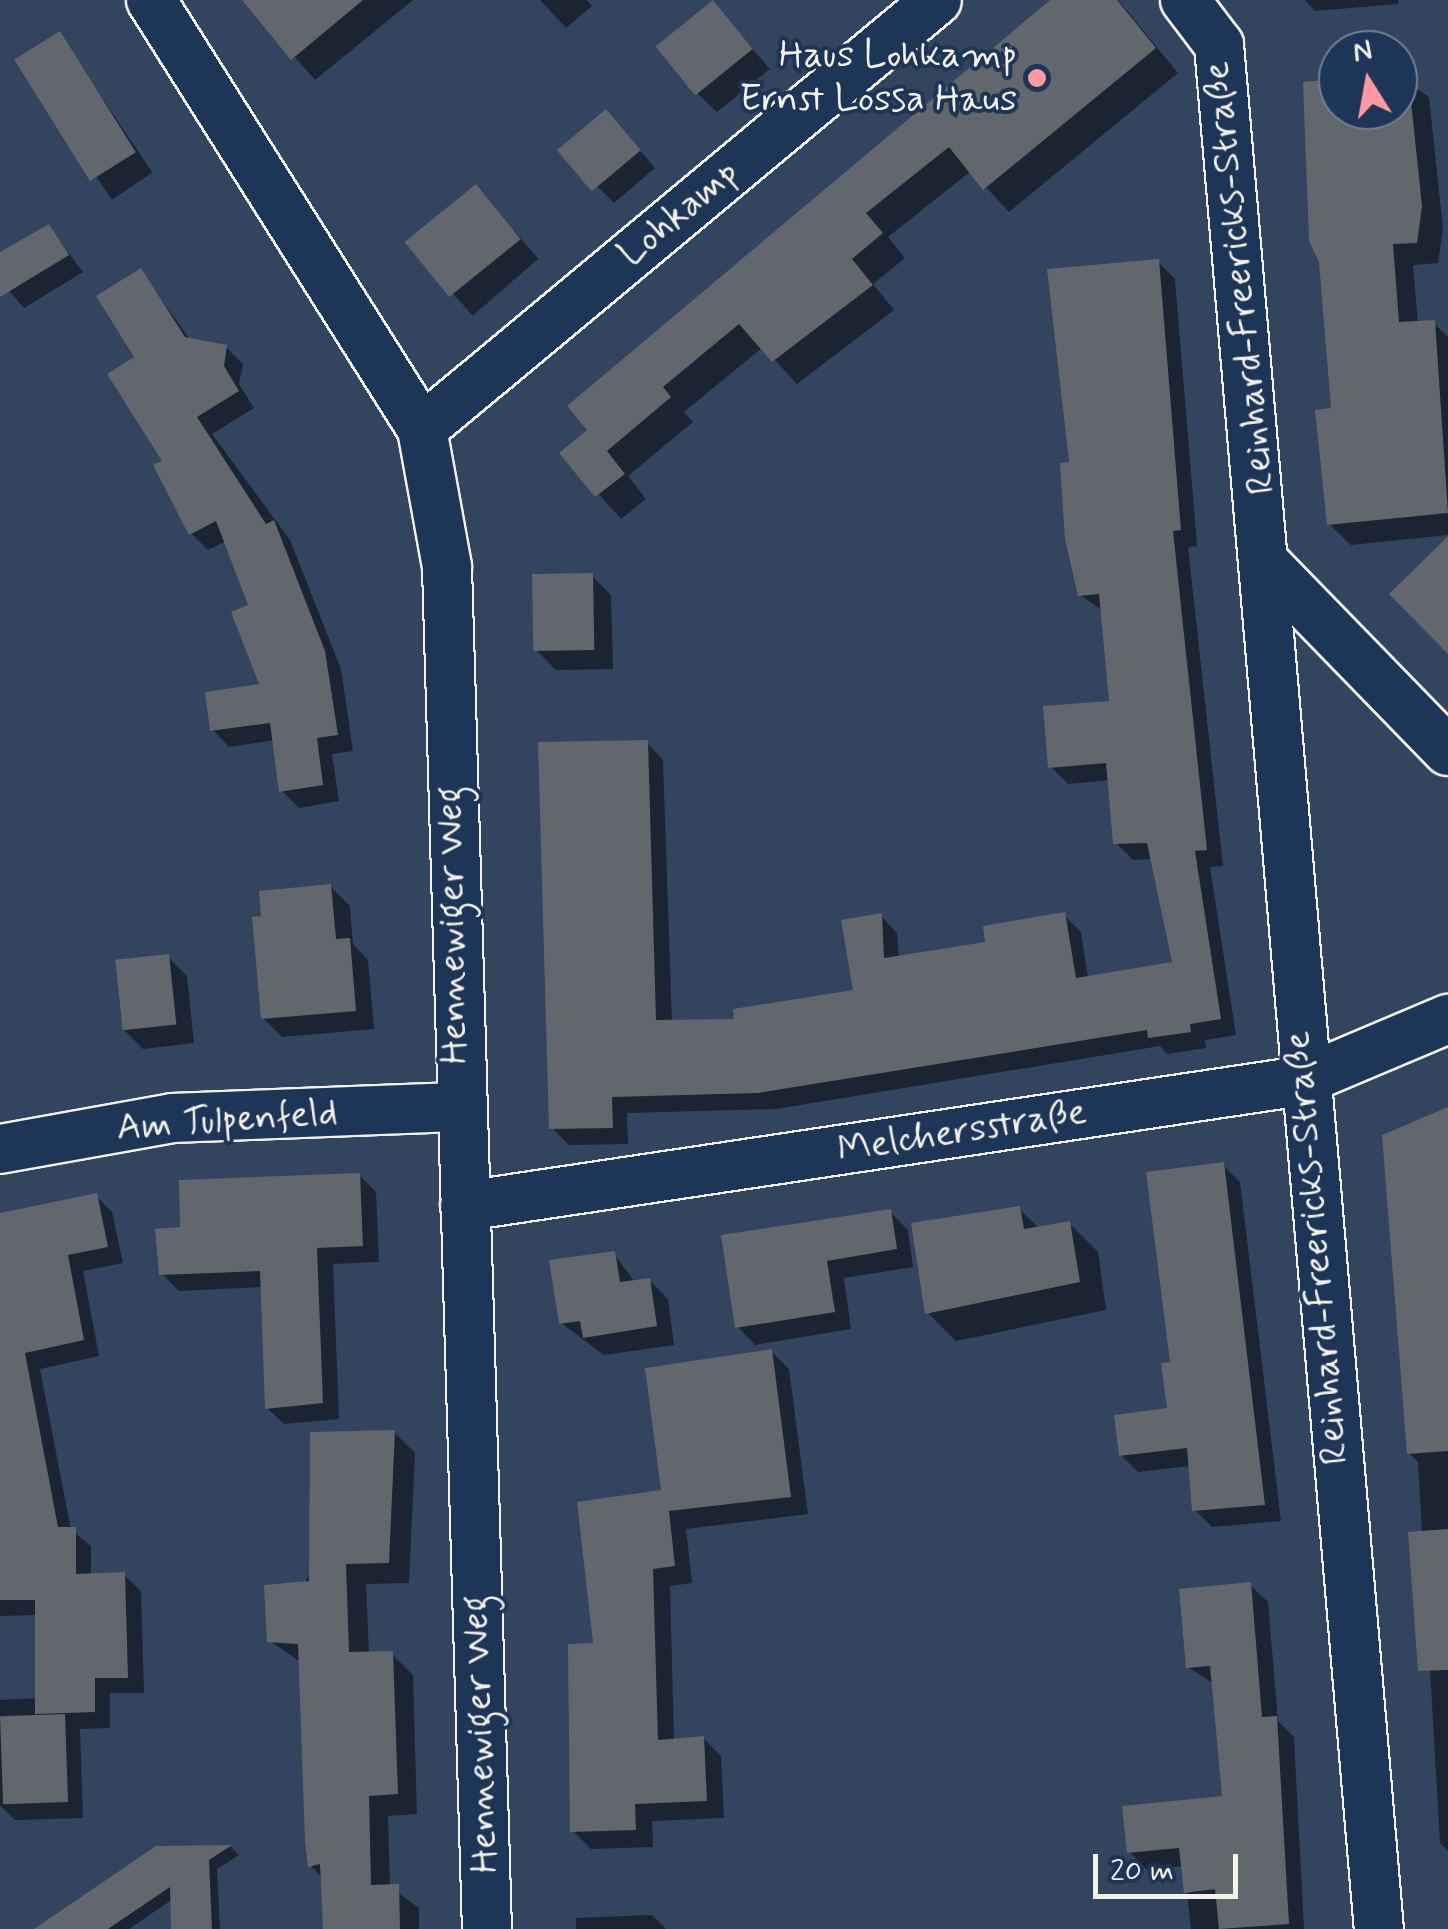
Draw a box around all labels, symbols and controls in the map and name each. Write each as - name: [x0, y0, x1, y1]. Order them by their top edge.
- north arrow: [1318, 30, 1418, 130]
- text: N: [1350, 32, 1375, 72]
- place label: Haus Lohkamp Ernst Lossa Haus: [746, 33, 1017, 122]
- street label: Reinhard-Freericks-Straße: [1195, 59, 1285, 497]
- marker: Haus Lohkamp Ernst Lossa Haus: [1026, 67, 1048, 89]
- street label: Lohkamp: [610, 151, 748, 277]
- street label: Hennewiger Weg: [428, 785, 478, 1065]
- street label: Reinhard-Freericks-Straße: [1275, 1029, 1359, 1467]
- street label: Melchersstraße: [834, 1090, 1090, 1174]
- street label: Am Tulpenfeld: [117, 1091, 337, 1151]
- street label: Hennewiger Weg: [453, 1594, 509, 1874]
- scale bar: [1098, 1834, 1243, 1896]
- text: 20 m: [1110, 1852, 1174, 1891]

